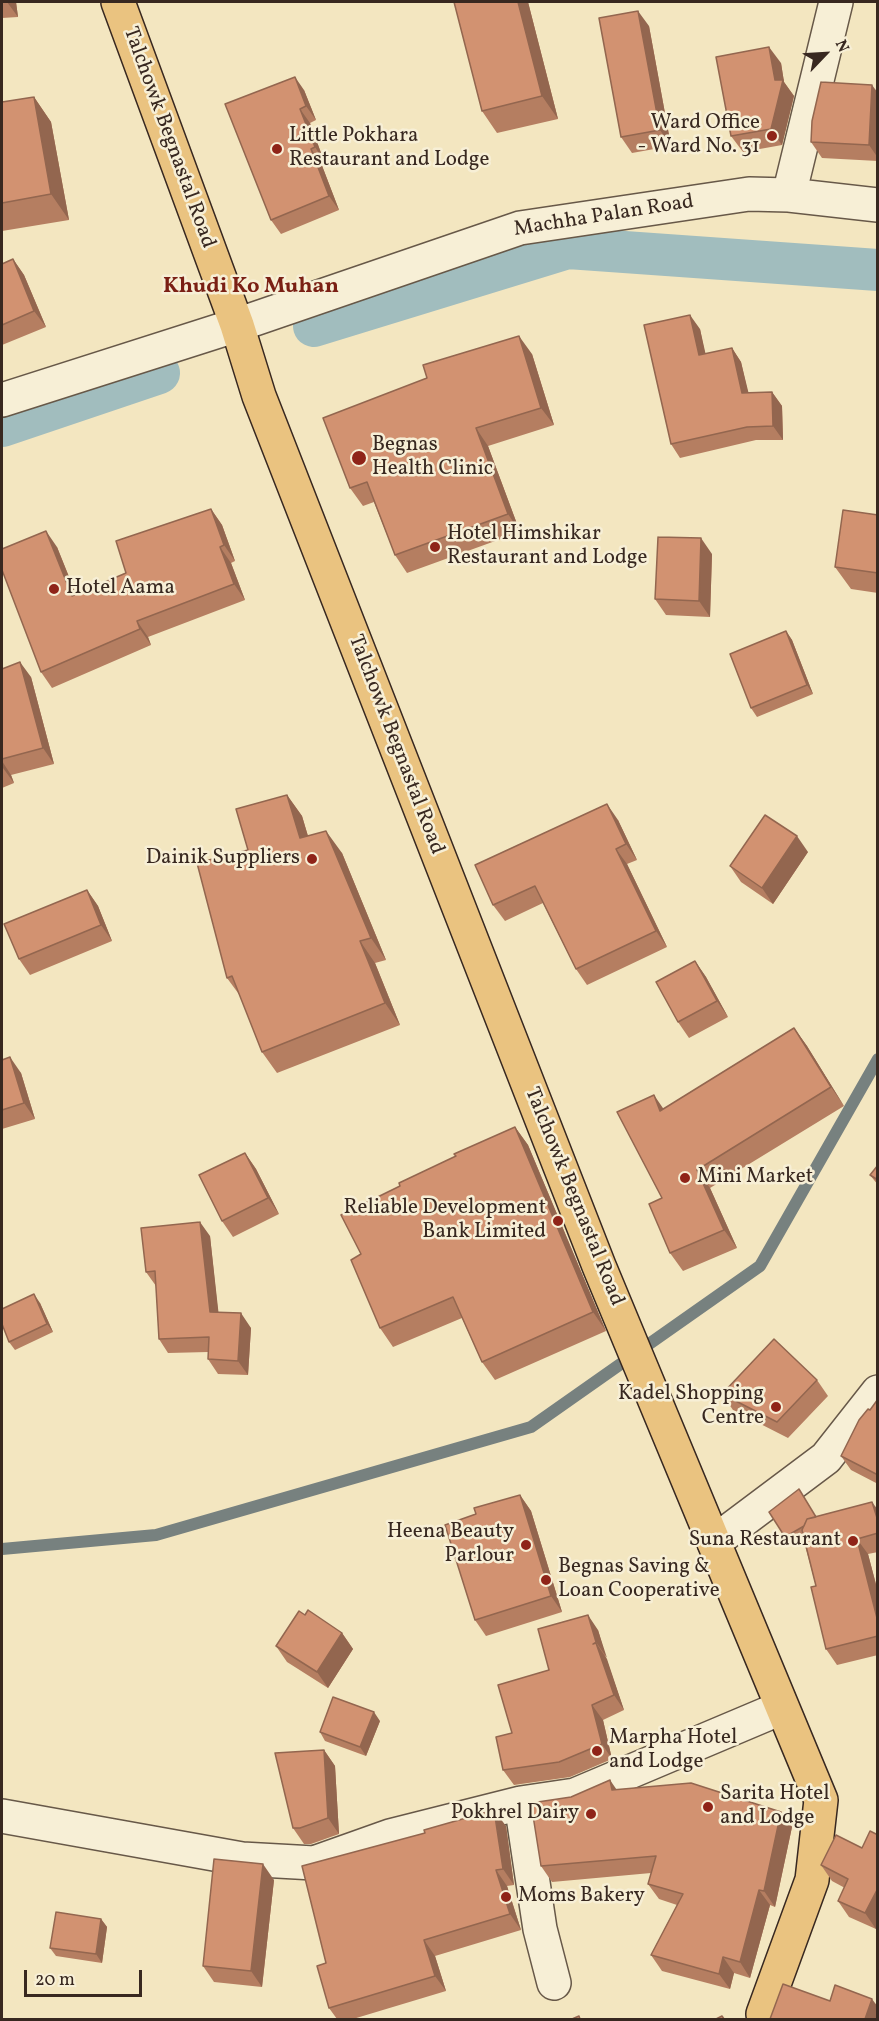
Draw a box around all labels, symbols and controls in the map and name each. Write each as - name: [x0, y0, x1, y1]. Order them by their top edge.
- street label: Talchowk Begnastal Road: [116, 24, 220, 252]
- north arrow: [795, 24, 855, 84]
- text: N: [829, 36, 854, 56]
- place label: Ward Office - Ward No. 31: [637, 111, 760, 161]
- place label: Little Pokhara Restaurant and Lodge: [289, 124, 489, 174]
- marker: Ward Office - Ward No. 31: [765, 129, 779, 143]
- marker: Little Pokhara Restaurant and Lodge: [270, 142, 284, 156]
- street label: Machha Palan Road: [512, 190, 696, 244]
- district label: Khudi Ko Muhan: [163, 275, 339, 301]
- place label: Begnas Health Clinic: [372, 433, 493, 483]
- marker: Begnas Health Clinic: [350, 449, 368, 467]
- place label: Hotel Himshikar Restaurant and Lodge: [447, 522, 647, 572]
- marker: Hotel Himshikar Restaurant and Lodge: [428, 540, 442, 554]
- place label: Hotel Aama: [66, 576, 175, 602]
- marker: Hotel Aama: [47, 582, 61, 596]
- street label: Talchowk Begnastal Road: [341, 631, 449, 859]
- place label: Dainik Suppliers: [146, 846, 300, 872]
- marker: Dainik Suppliers: [305, 852, 319, 866]
- street label: Talchowk Begnastal Road: [518, 1084, 628, 1310]
- place label: Mini Market: [697, 1165, 813, 1191]
- marker: Mini Market: [678, 1171, 692, 1185]
- place label: Reliable Development Bank Limited: [343, 1196, 546, 1246]
- marker: Reliable Development Bank Limited: [551, 1214, 565, 1228]
- place label: Kadel Shopping Centre: [618, 1382, 764, 1432]
- marker: Kadel Shopping Centre: [769, 1400, 783, 1414]
- place label: Heena Beauty Parlour: [387, 1520, 514, 1570]
- place label: Suna Restaurant: [689, 1528, 841, 1554]
- marker: Suna Restaurant: [846, 1534, 860, 1548]
- marker: Heena Beauty Parlour: [519, 1538, 533, 1552]
- place label: Begnas Saving & Loan Cooperative: [558, 1555, 720, 1605]
- marker: Begnas Saving & Loan Cooperative: [539, 1573, 553, 1587]
- place label: Marpha Hotel and Lodge: [609, 1726, 737, 1776]
- marker: Marpha Hotel and Lodge: [590, 1744, 604, 1758]
- place label: Sarita Hotel and Lodge: [720, 1782, 830, 1832]
- marker: Sarita Hotel and Lodge: [701, 1800, 715, 1814]
- place label: Pokhrel Dairy: [451, 1801, 579, 1827]
- marker: Pokhrel Dairy: [584, 1807, 598, 1821]
- place label: Moms Bakery: [518, 1884, 645, 1910]
- marker: Moms Bakery: [499, 1890, 513, 1904]
- scale bar: [27, 1958, 146, 1996]
- text: 20 m: [35, 1968, 75, 1993]

